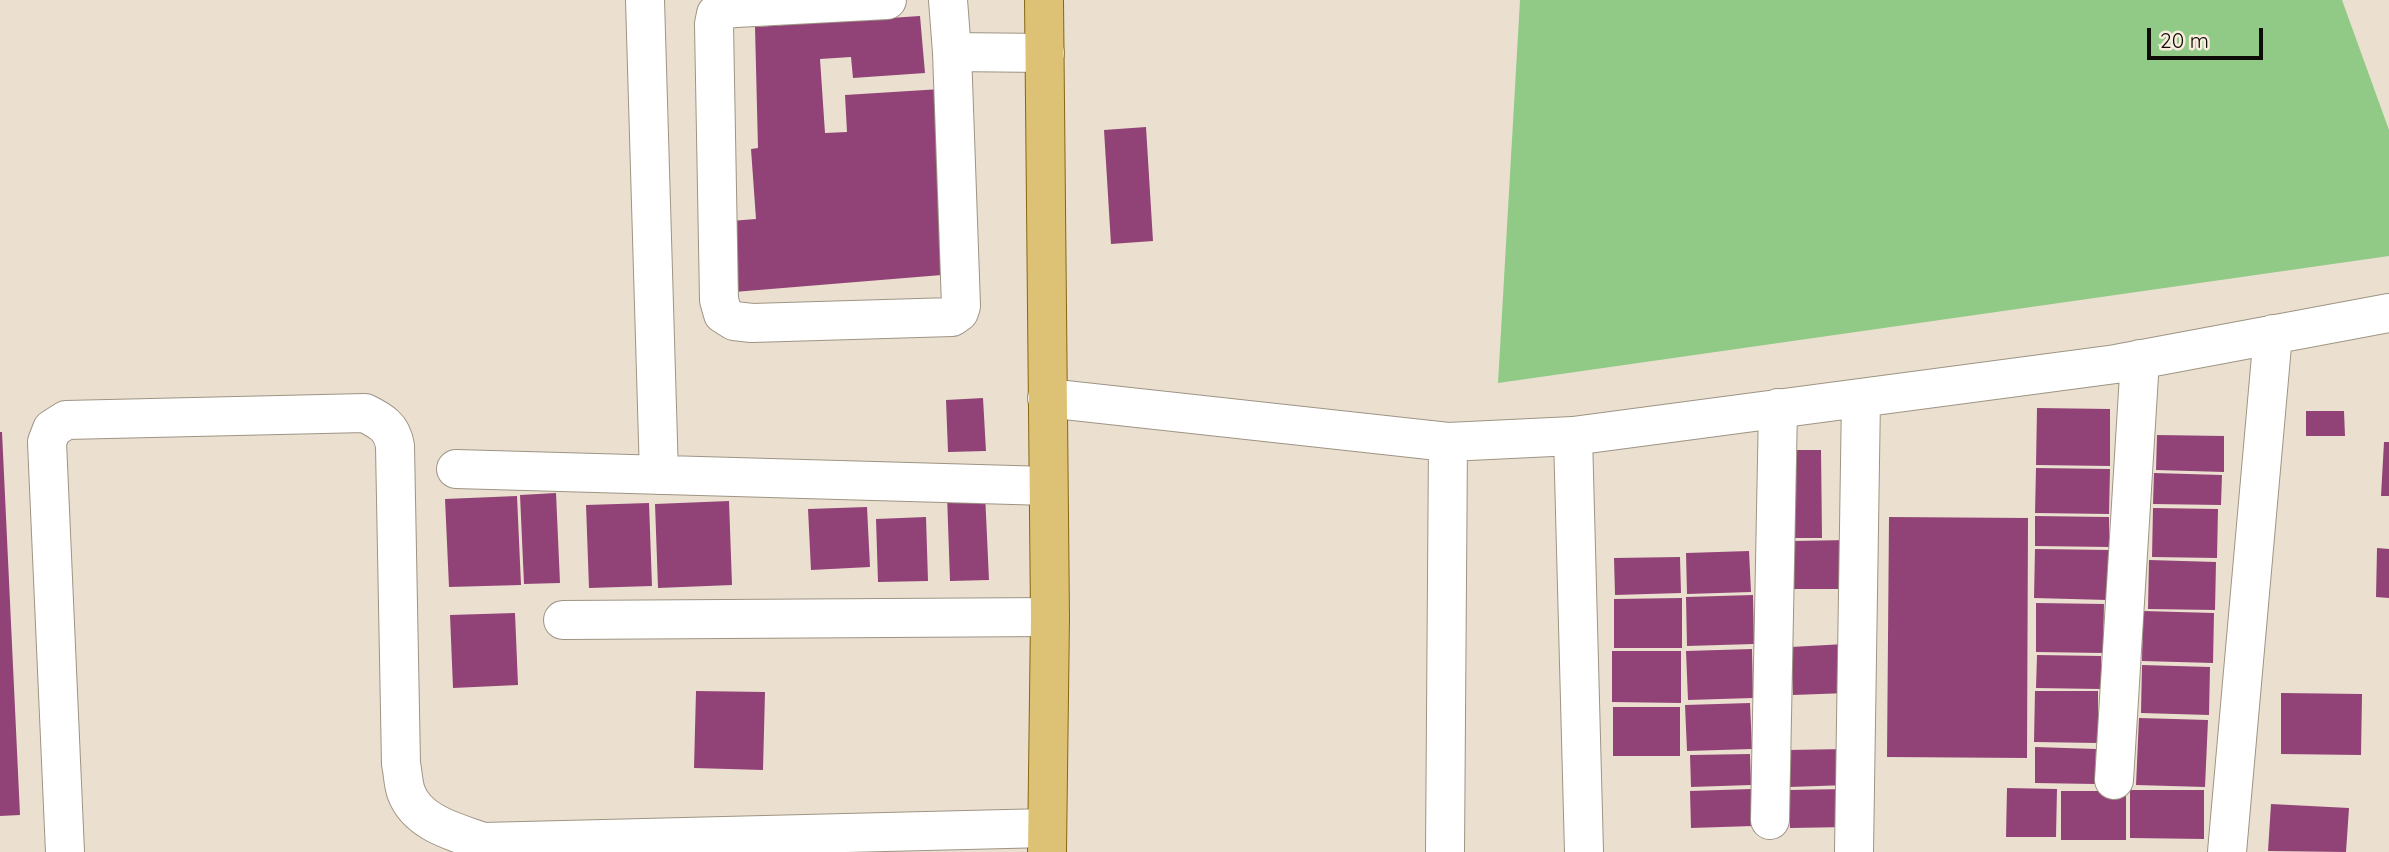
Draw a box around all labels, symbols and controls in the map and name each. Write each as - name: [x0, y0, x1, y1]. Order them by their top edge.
- scale bar: [2151, 14, 2266, 58]
- text: 20 m: [2160, 27, 2209, 53]

